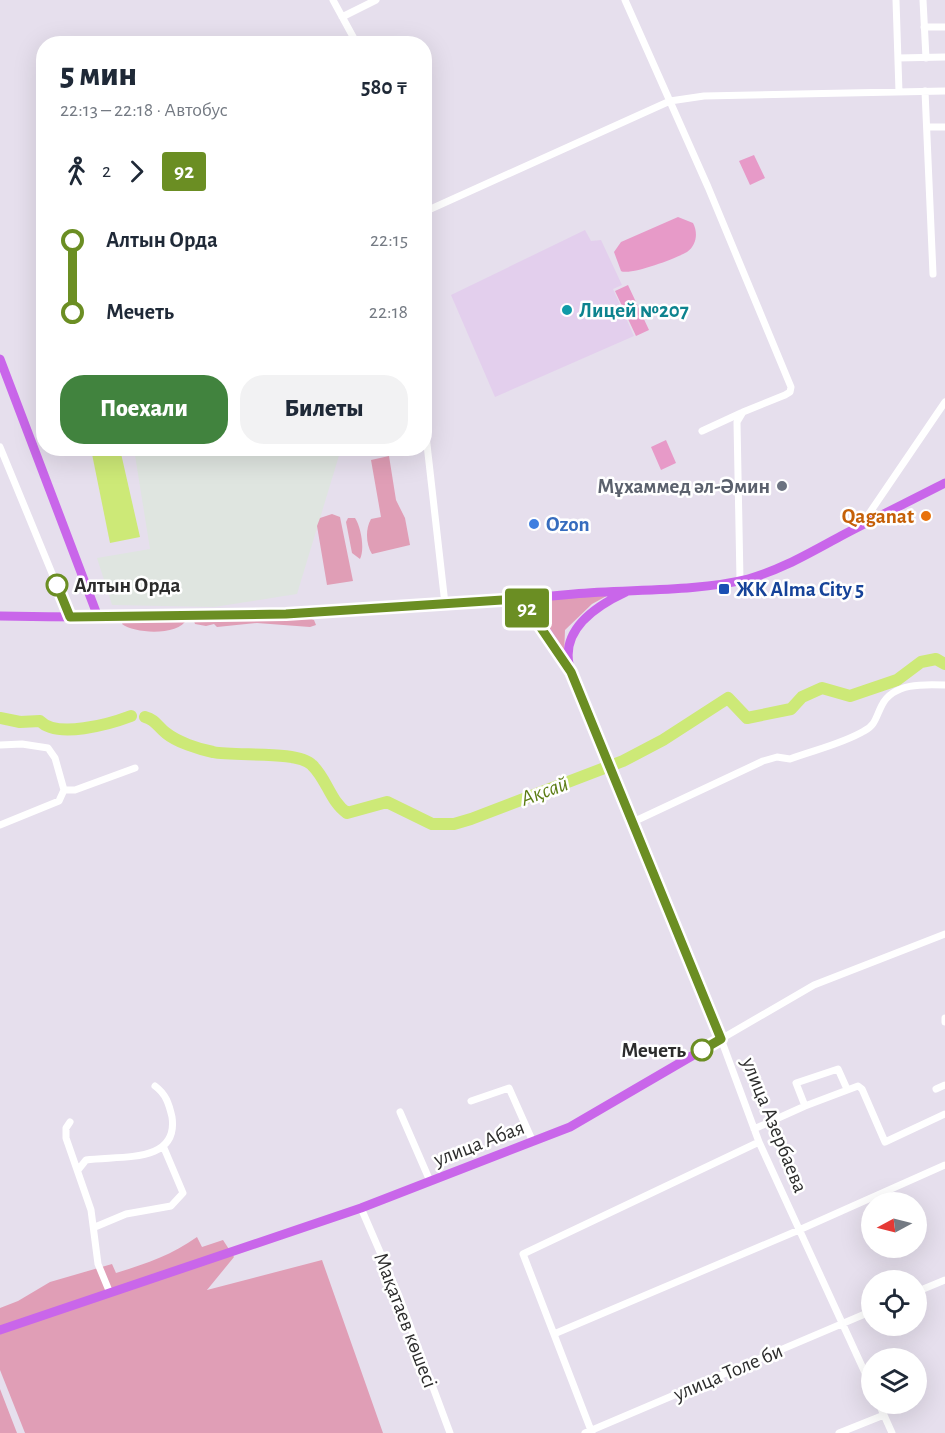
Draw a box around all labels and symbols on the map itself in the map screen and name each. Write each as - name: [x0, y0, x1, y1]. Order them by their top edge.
- place label: Лицей №207: [579, 300, 689, 321]
- marker: Лицей №207: [560, 303, 574, 317]
- place label: Мұхаммед әл-Әмин: [597, 476, 770, 497]
- marker: Мұхаммед әл-Әмин: [775, 479, 789, 493]
- place label: Qaganat: [842, 506, 914, 528]
- marker: Qaganat: [919, 509, 933, 523]
- place label: Ozon: [546, 514, 590, 535]
- marker: Ozon: [527, 517, 541, 531]
- marker: Алтын Орда: [46, 574, 68, 596]
- place label: Алтын Орда: [74, 575, 181, 596]
- place label: ЖК Alma City 5: [736, 579, 864, 600]
- marker: ЖК Alma City 5: [717, 582, 731, 596]
- line badge: 92: [500, 588, 554, 628]
- water label: Ақсай: [517, 772, 571, 810]
- marker: Мечеть: [691, 1039, 713, 1061]
- place label: Мечеть: [621, 1040, 686, 1061]
- street label: улица Азербаева: [738, 1054, 811, 1196]
- street label: улица Абая: [430, 1117, 527, 1171]
- north arrow: [861, 1192, 927, 1258]
- street label: Мақатаев көшесі: [370, 1250, 441, 1391]
- street label: улица Толе би: [670, 1340, 786, 1405]

